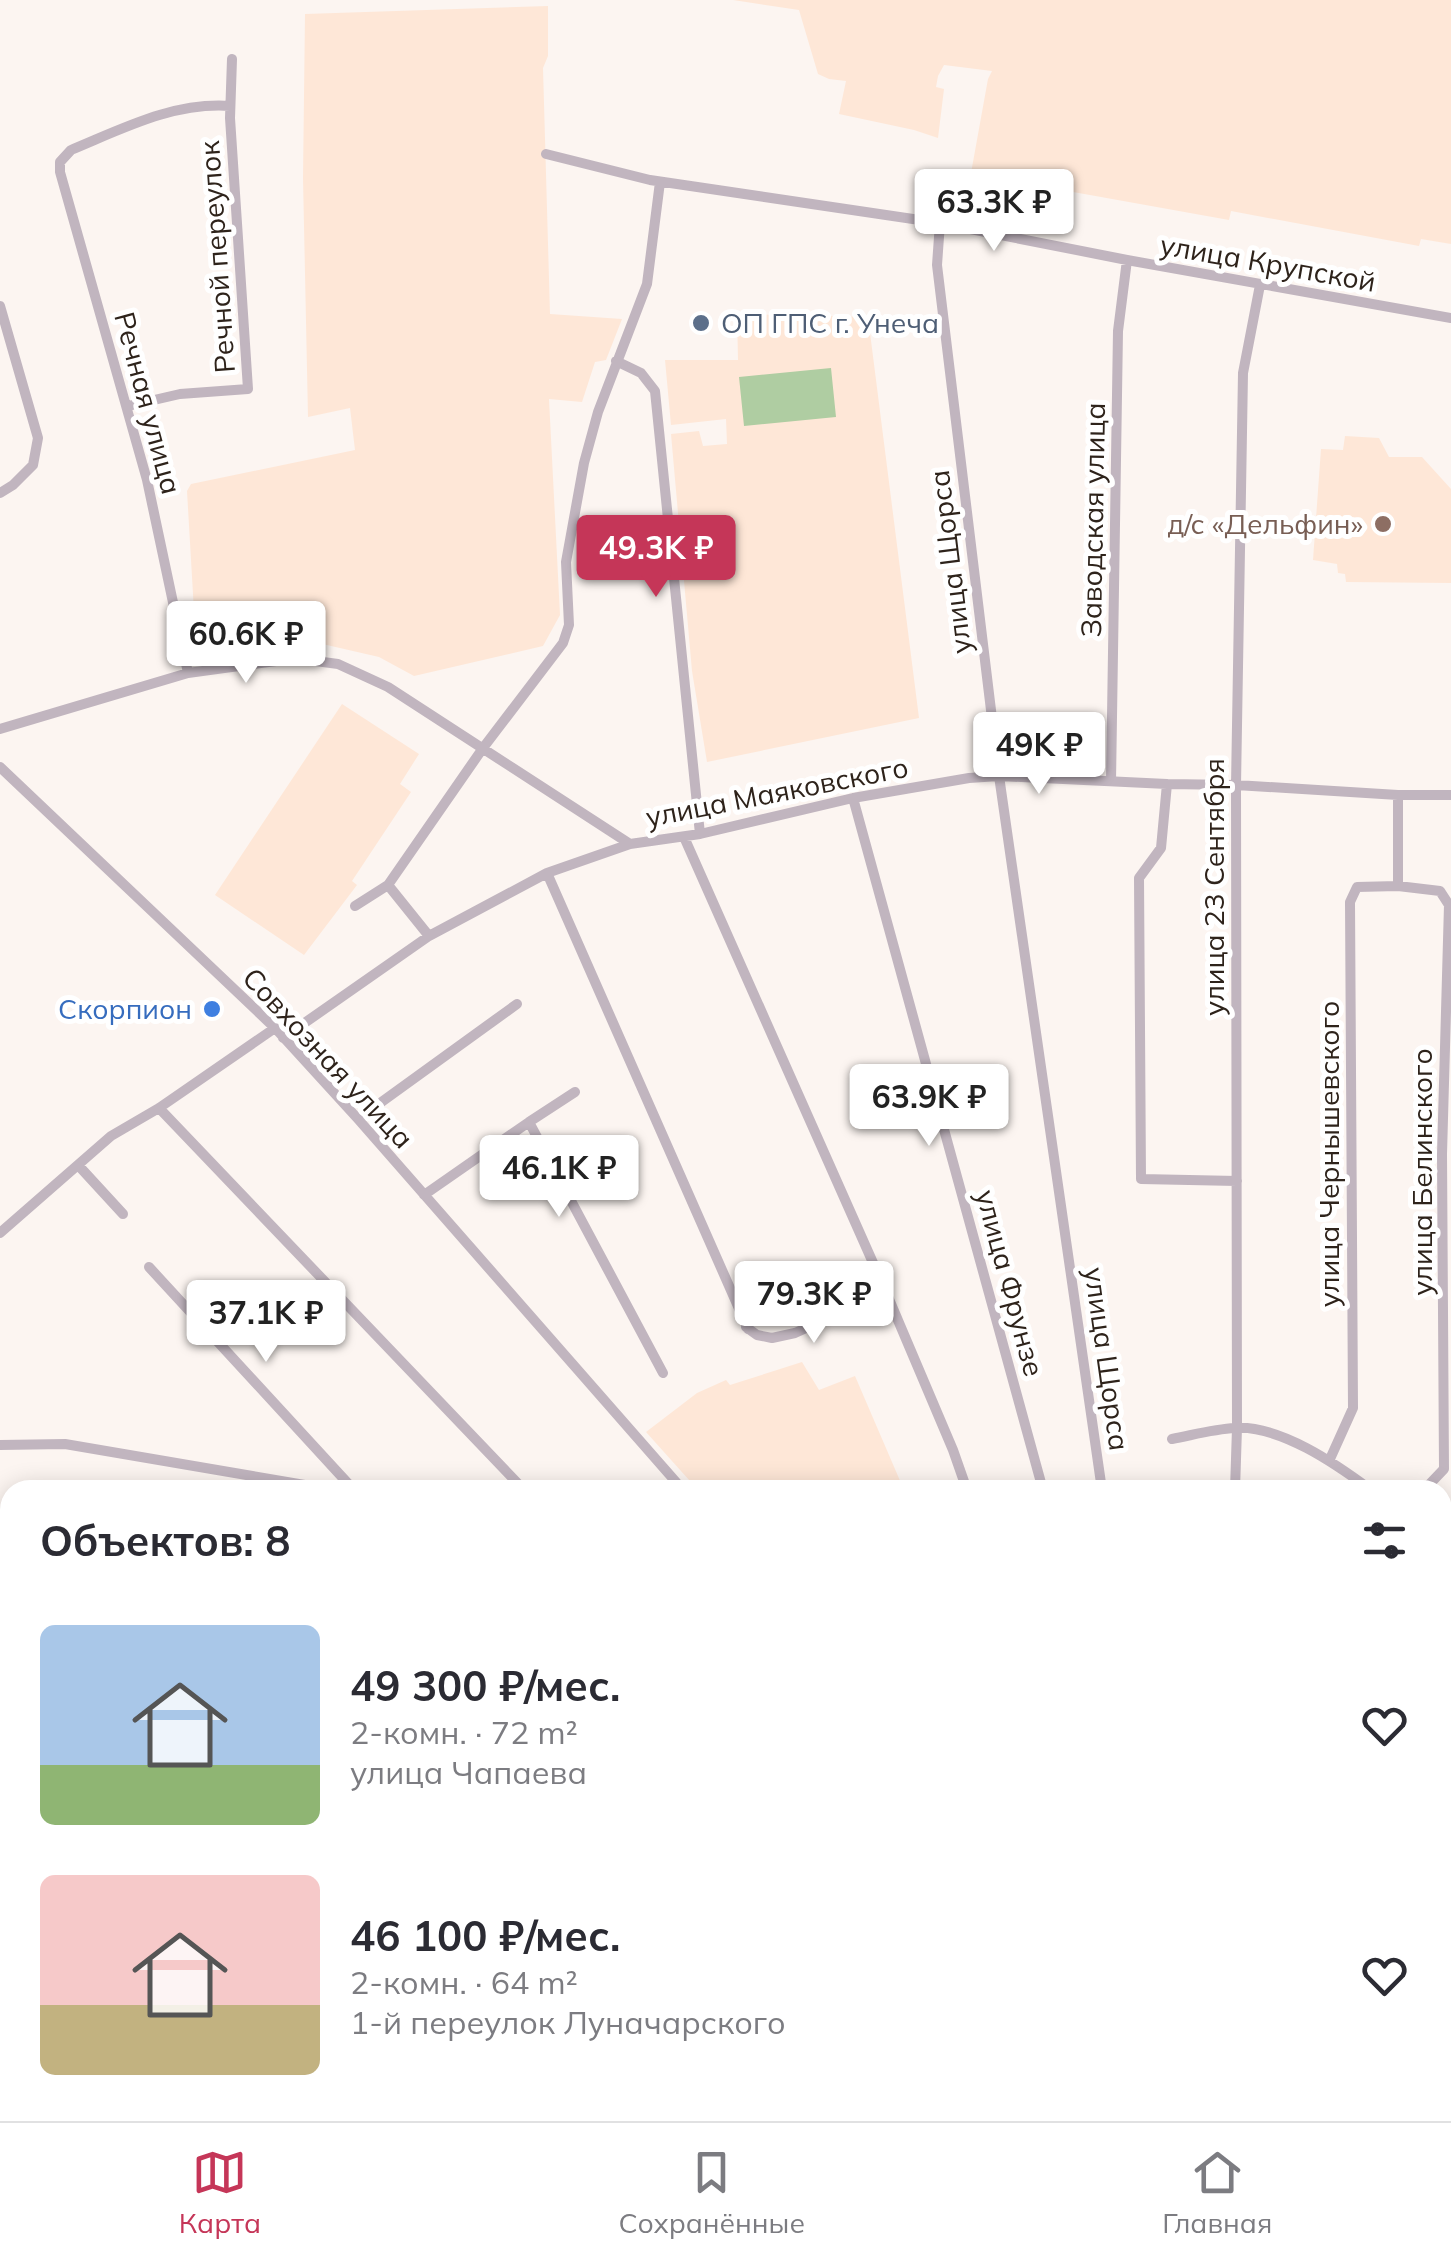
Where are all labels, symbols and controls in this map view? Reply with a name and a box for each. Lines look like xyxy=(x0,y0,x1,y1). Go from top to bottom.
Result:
street label: Речной переулок xyxy=(191,139,242,374)
pin: 63.3K ₽ xyxy=(902,169,1086,254)
text: 63.3K ₽ xyxy=(937,181,1051,221)
street label: улица Крупской xyxy=(1158,226,1379,299)
place label: ОП ГПС г. Унеча xyxy=(721,305,939,340)
street label: Речная улица xyxy=(107,308,190,498)
marker: ОП ГПС г. Унеча xyxy=(690,312,712,334)
street label: Заводская улица xyxy=(1073,402,1112,638)
street label: улица Щорса xyxy=(921,468,978,656)
place label: д/с «Дельфин» xyxy=(1167,506,1363,541)
marker: д/с «Дельфин» xyxy=(1372,513,1394,535)
pin: 49.3K ₽ xyxy=(564,515,748,600)
text: 49.3K ₽ xyxy=(599,527,713,567)
pin: 60.6K ₽ xyxy=(154,601,338,686)
text: 60.6K ₽ xyxy=(189,613,303,653)
pin: 49K ₽ xyxy=(969,712,1109,797)
text: 49K ₽ xyxy=(995,724,1083,764)
street label: улица Маяковского xyxy=(643,749,911,834)
street label: улица 23 Сентября xyxy=(1196,758,1231,1016)
street label: Совхозная улица xyxy=(236,960,421,1155)
place label: Скорпион xyxy=(58,991,192,1026)
marker: Скорпион xyxy=(201,998,223,1020)
street label: улица Чернышевского xyxy=(1311,1001,1346,1307)
street label: улица Белинского xyxy=(1404,1048,1439,1296)
pin: 63.9K ₽ xyxy=(837,1064,1021,1149)
text: 63.9K ₽ xyxy=(872,1076,986,1116)
pin: 46.1K ₽ xyxy=(467,1135,651,1220)
text: 46.1K ₽ xyxy=(502,1147,616,1187)
street label: улица Фрунзе xyxy=(969,1186,1052,1380)
pin: 79.3K ₽ xyxy=(722,1261,906,1346)
street label: улица Щорса xyxy=(1077,1265,1138,1453)
text: 79.3K ₽ xyxy=(757,1273,871,1313)
pin: 37.1K ₽ xyxy=(174,1280,358,1365)
text: 37.1K ₽ xyxy=(209,1292,323,1332)
icon: filters xyxy=(1357,1513,1412,1568)
text: Объектов: 8 xyxy=(40,1514,290,1567)
text: 49 300 ₽/мес. xyxy=(350,1659,620,1712)
icon: home xyxy=(120,1665,240,1785)
icon: heart xyxy=(1357,1698,1412,1753)
text: 2-комн. · 72 m² xyxy=(350,1712,578,1752)
text: улица Чапаева xyxy=(350,1752,587,1792)
text: 46 100 ₽/мес. xyxy=(350,1909,620,1962)
icon: home xyxy=(120,1915,240,2035)
icon: heart xyxy=(1357,1948,1412,2003)
text: 2-комн. · 64 m² xyxy=(350,1962,578,2002)
text: 1-й переулок Луначарского xyxy=(350,2002,786,2042)
tab: Карта xyxy=(179,2145,261,2240)
tab: Сохранённые xyxy=(619,2145,805,2240)
tab: Главная xyxy=(1162,2145,1272,2240)

